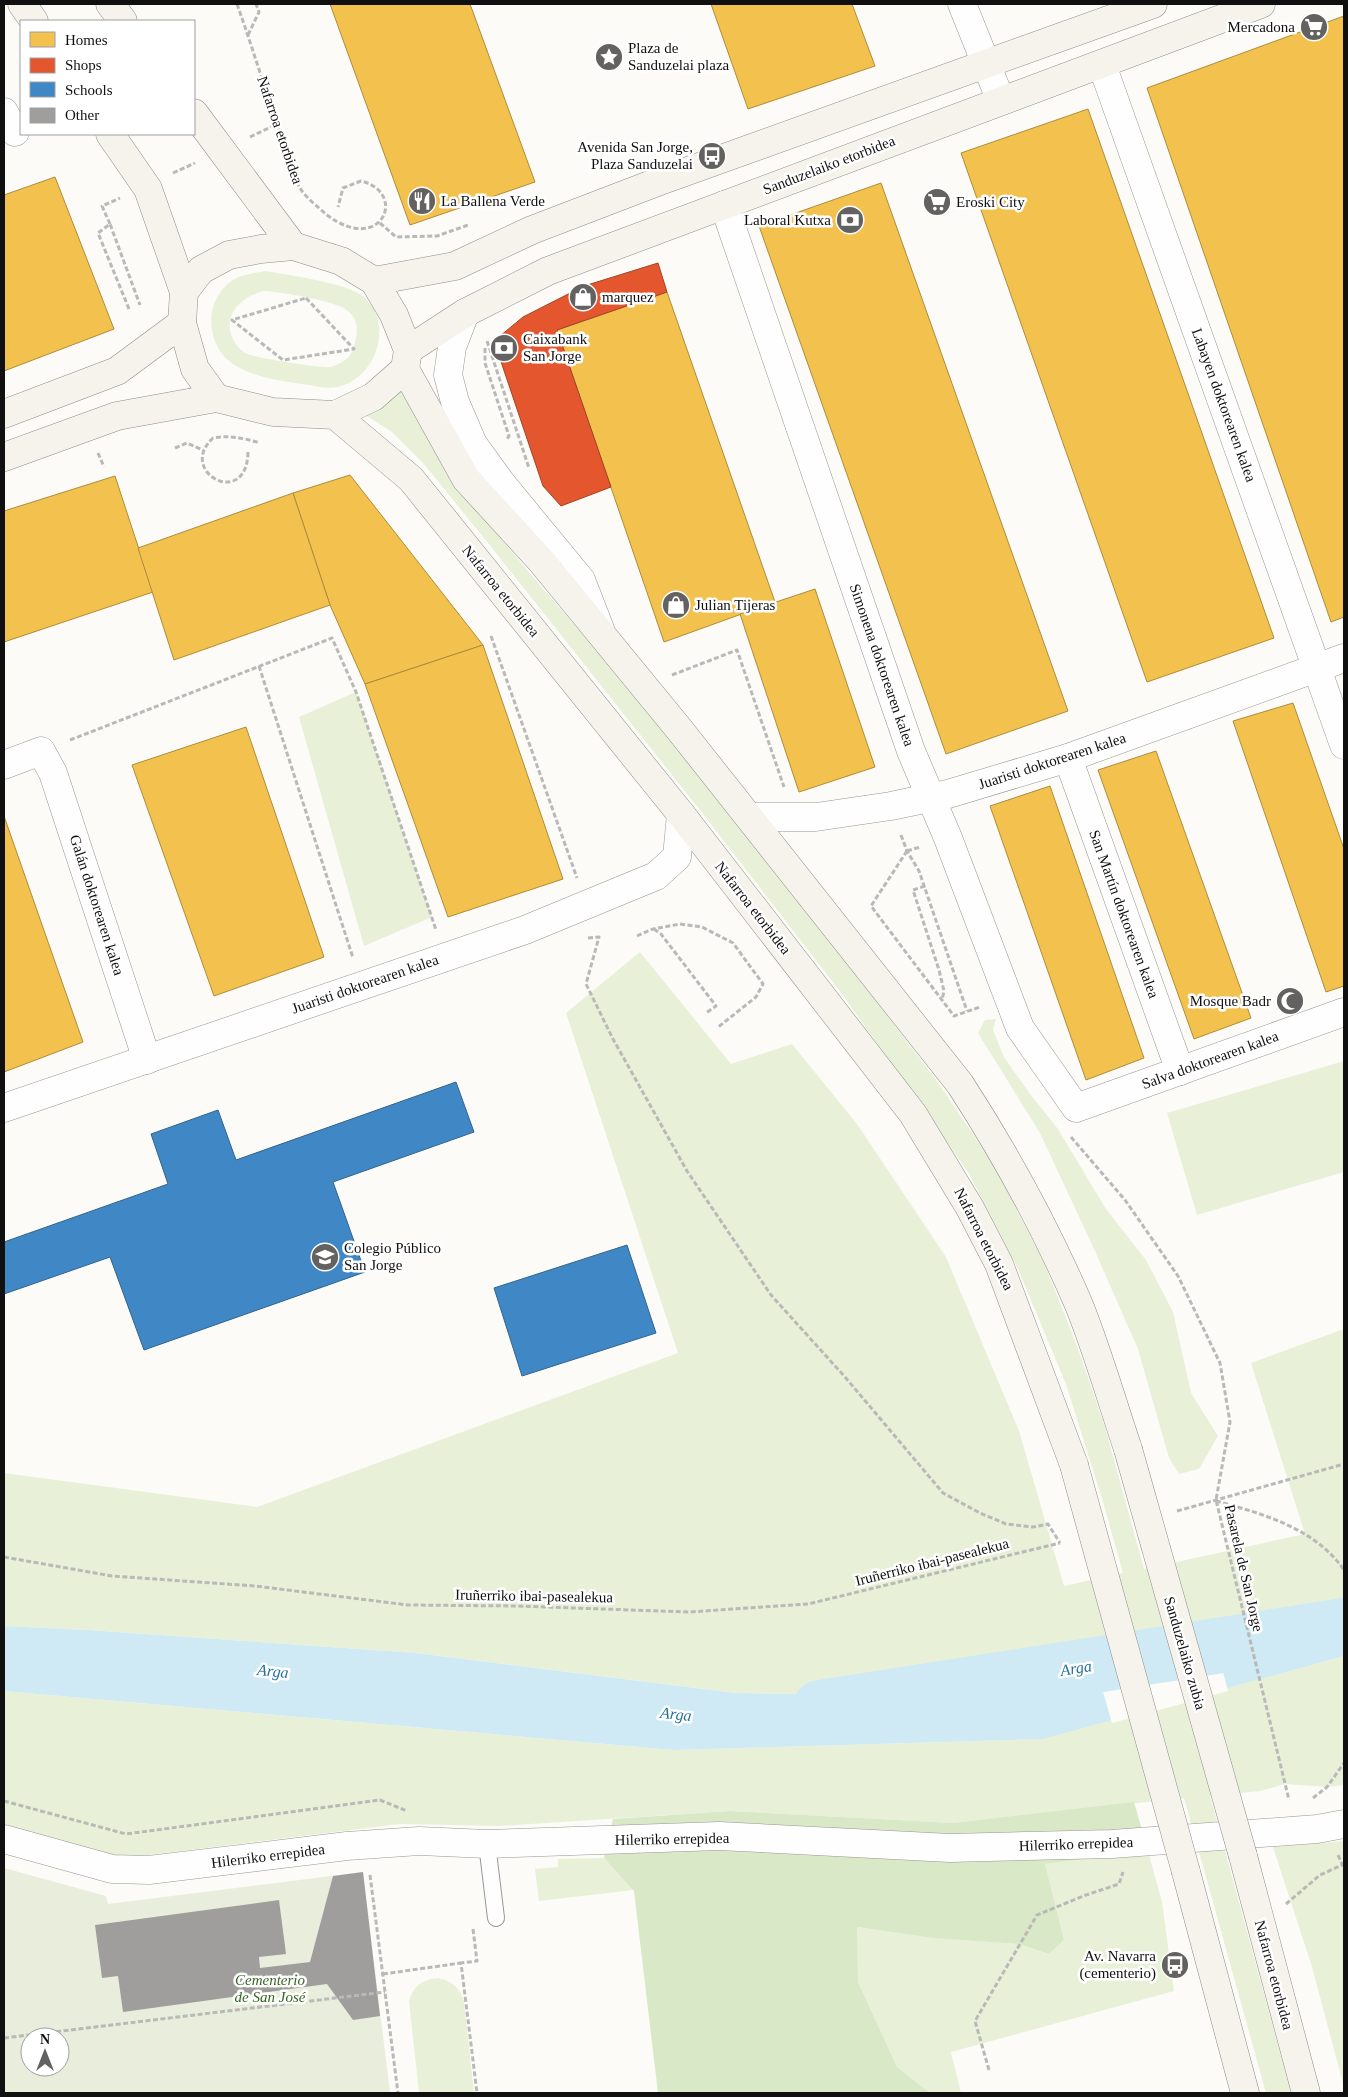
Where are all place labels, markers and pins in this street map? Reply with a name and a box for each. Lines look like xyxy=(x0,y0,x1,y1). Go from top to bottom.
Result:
supermarket icon: Mercadona xyxy=(1299,12,1329,42)
place label: Mercadona xyxy=(1228,19,1295,35)
place label: Plaza de Sanduzelai plaza xyxy=(628,40,730,73)
place icon: Plaza de Sanduzelai plaza xyxy=(594,42,624,72)
place label: Avenida San Jorge, Plaza Sanduzelai xyxy=(577,139,693,172)
bus stop icon: Avenida San Jorge, Plaza Sanduzelai xyxy=(697,141,727,171)
restaurant icon: La Ballena Verde xyxy=(407,186,437,216)
supermarket icon: Eroski City xyxy=(922,187,952,217)
place label: La Ballena Verde xyxy=(441,193,545,209)
place label: Eroski City xyxy=(956,194,1025,210)
bank icon: Laboral Kutxa xyxy=(835,205,865,235)
place label: Laboral Kutxa xyxy=(744,212,831,228)
shop icon: marquez xyxy=(568,282,598,312)
place label: marquez xyxy=(602,289,654,305)
place label: Caixabank San Jorge xyxy=(523,331,588,364)
bank icon: Caixabank San Jorge xyxy=(489,333,519,363)
shop icon: Julian Tijeras xyxy=(661,590,691,620)
place label: Julian Tijeras xyxy=(695,597,776,613)
mosque icon: Mosque Badr xyxy=(1275,986,1305,1016)
place label: Mosque Badr xyxy=(1190,993,1271,1009)
place label: Colegio Público San Jorge xyxy=(344,1240,441,1273)
school or university icon: Colegio Público San Jorge xyxy=(310,1242,340,1272)
place label: Av. Navarra (cementerio) xyxy=(1079,1948,1156,1982)
bus stop icon: Av. Navarra (cementerio) xyxy=(1160,1950,1190,1980)

